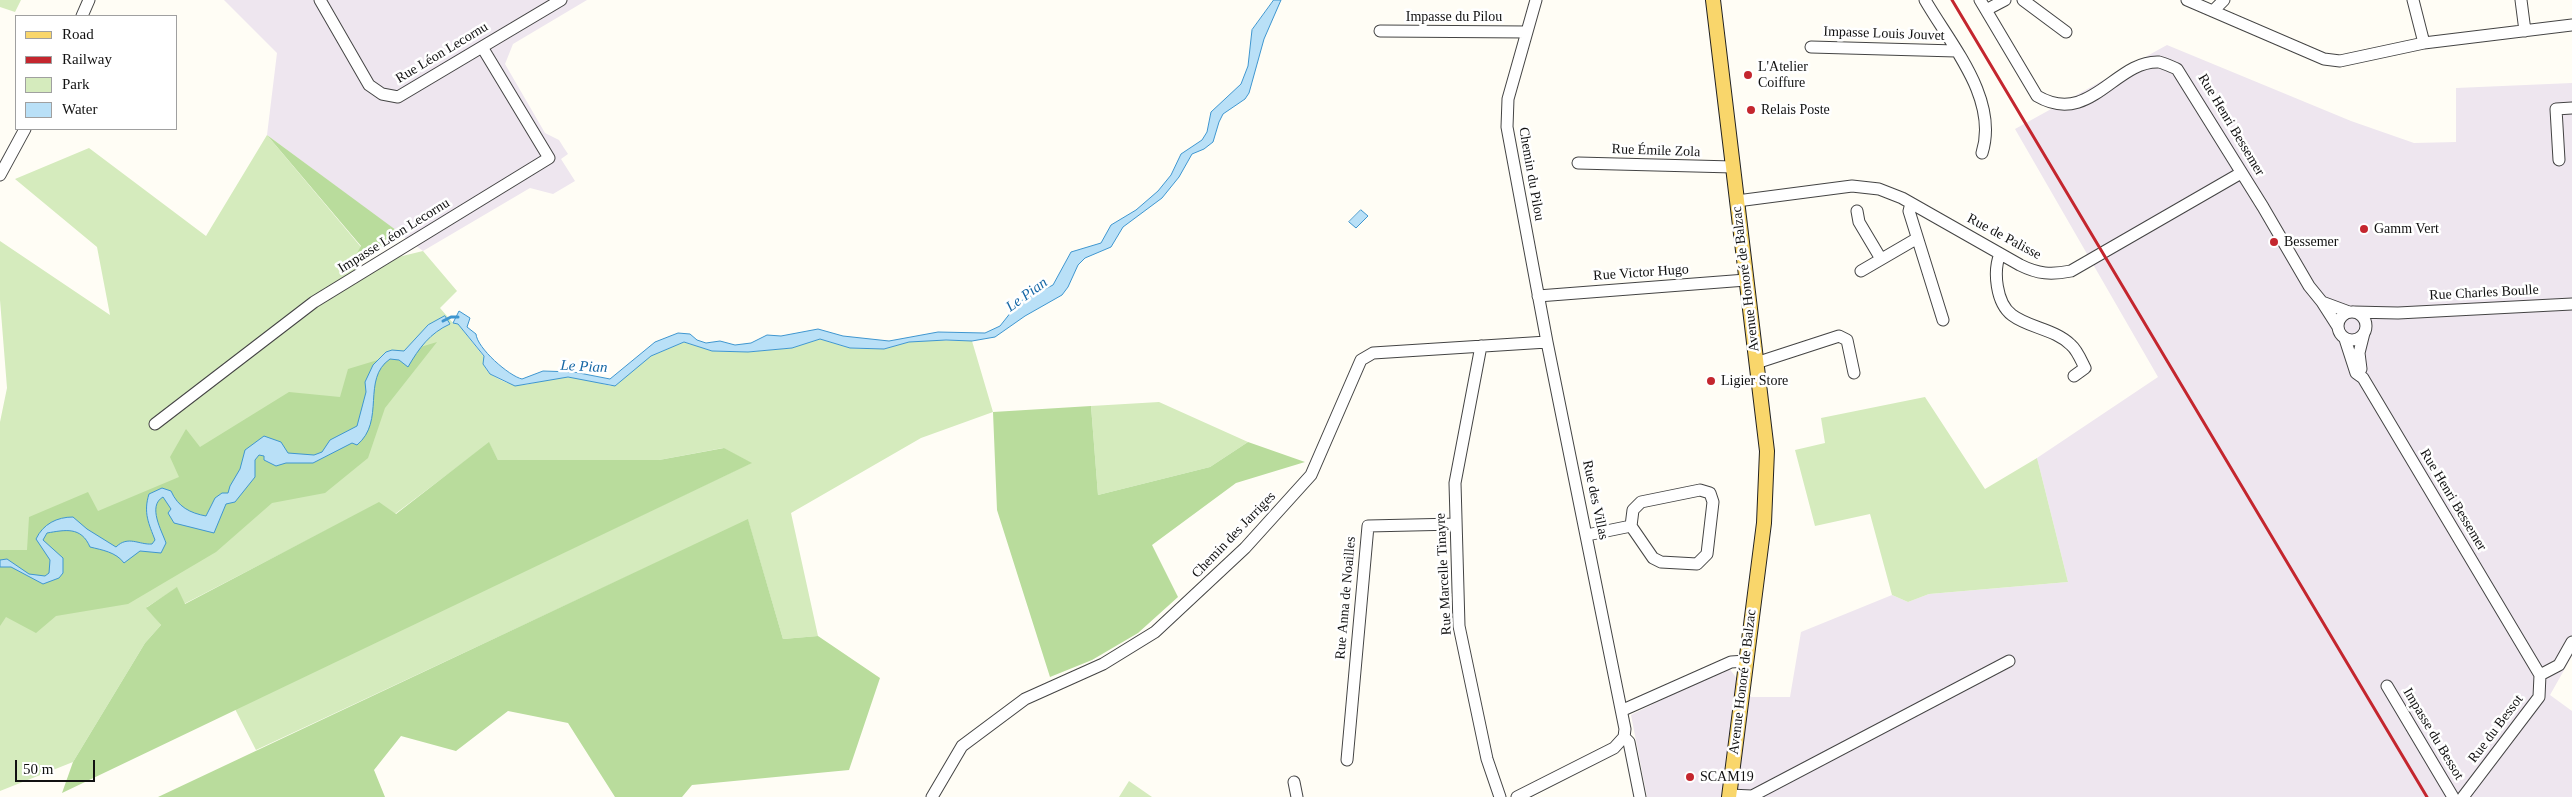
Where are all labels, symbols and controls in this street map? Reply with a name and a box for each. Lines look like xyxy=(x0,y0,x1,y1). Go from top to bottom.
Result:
street label: Impasse du Pilou xyxy=(1406,9,1502,25)
legend xyxy=(15,15,178,130)
street label: Rue Léon Lecornu xyxy=(393,19,491,87)
street label: Impasse Louis Jouvet xyxy=(1823,23,1945,45)
text: Road xyxy=(62,26,94,42)
text: Railway xyxy=(62,51,112,67)
place label: L'Atelier Coiffure xyxy=(1758,59,1808,92)
marker: L'Atelier Coiffure xyxy=(1742,69,1754,81)
street label: Rue Henri Bessemer xyxy=(2194,71,2268,179)
text: Park xyxy=(62,76,90,92)
text: Water xyxy=(62,101,97,117)
place label: Relais Poste xyxy=(1761,102,1830,118)
marker: Relais Poste xyxy=(1745,104,1757,116)
street label: Chemin du Pilou xyxy=(1514,126,1548,222)
street label: Rue Émile Zola xyxy=(1611,141,1701,161)
street label: Impasse Léon Lecornu xyxy=(335,195,453,277)
street label: Avenue Honoré de Balzac xyxy=(1729,205,1763,353)
street label: Rue de Palisse xyxy=(1964,210,2044,264)
place label: Gamm Vert xyxy=(2374,221,2439,237)
marker: Gamm Vert xyxy=(2358,223,2370,235)
place label: Bessemer xyxy=(2284,234,2338,250)
marker: Bessemer xyxy=(2268,236,2280,248)
street label: Rue Victor Hugo xyxy=(1593,261,1689,285)
water label: Le Pian xyxy=(1003,274,1051,316)
street label: Rue Charles Boulle xyxy=(2429,282,2539,304)
water label: Le Pian xyxy=(560,357,608,377)
place label: Ligier Store xyxy=(1721,373,1788,389)
marker: Ligier Store xyxy=(1705,375,1717,387)
street label: Rue Henri Bessemer xyxy=(2416,446,2490,554)
street label: Rue des Villas xyxy=(1578,459,1612,541)
street label: Chemin des Jarriges xyxy=(1189,488,1279,582)
street label: Rue Marcelle Tinayre xyxy=(1432,512,1456,636)
street label: Rue Anna de Noailles xyxy=(1332,536,1360,660)
street label: Avenue Honoré de Balzac xyxy=(1726,608,1760,756)
street label: Impasse du Bessot xyxy=(2399,685,2467,783)
street label: Rue du Bessot xyxy=(2465,692,2527,766)
scale bar xyxy=(18,750,98,782)
text: 50 m xyxy=(23,761,53,777)
place label: SCAM19 xyxy=(1700,769,1754,785)
marker: SCAM19 xyxy=(1684,771,1696,783)

